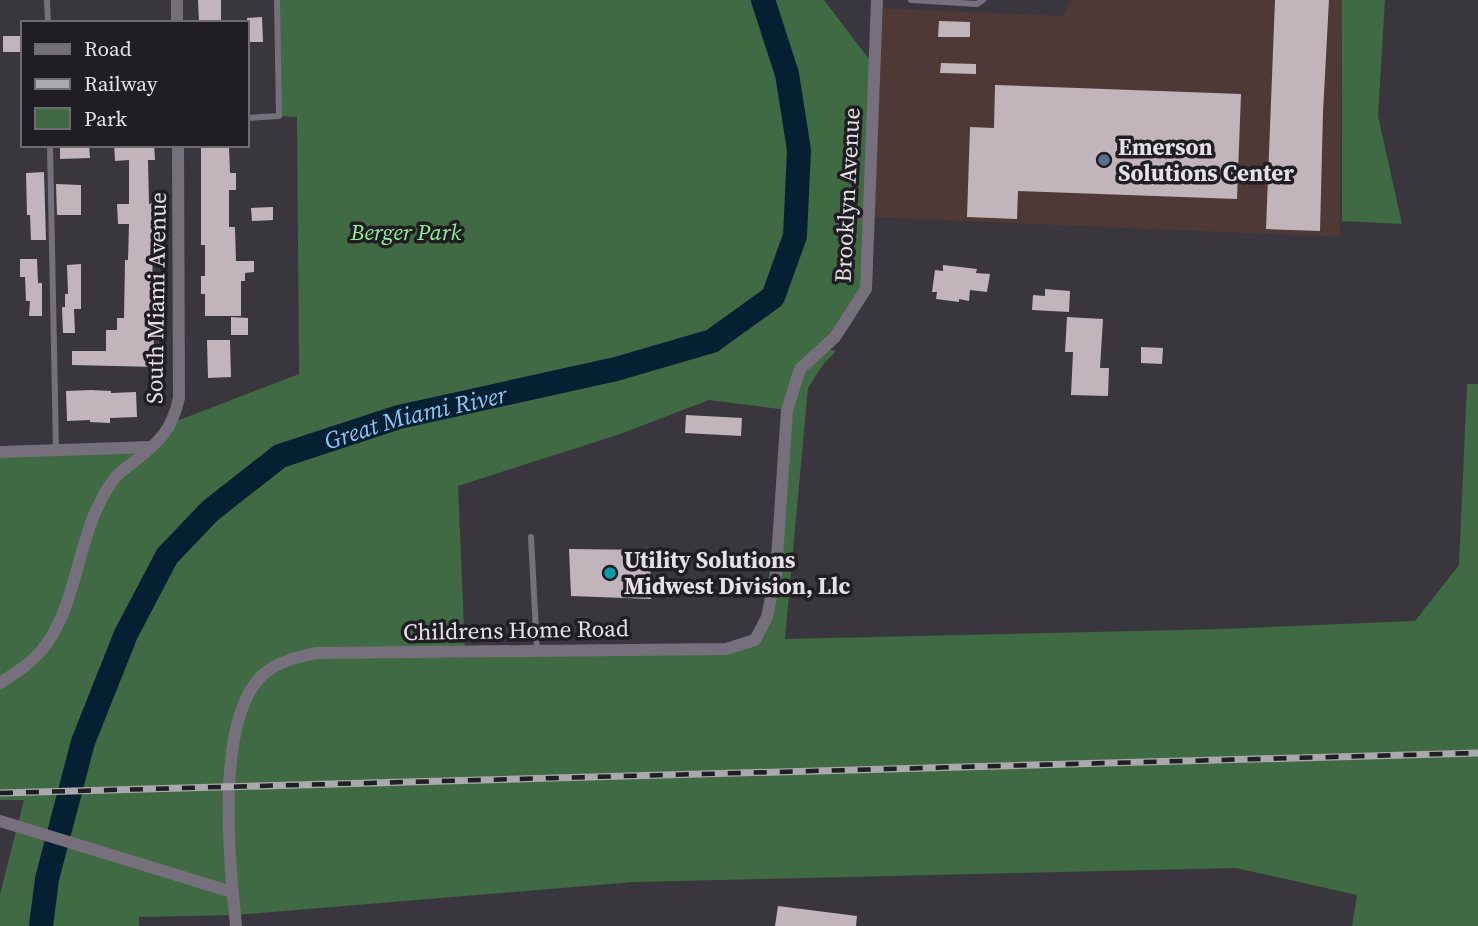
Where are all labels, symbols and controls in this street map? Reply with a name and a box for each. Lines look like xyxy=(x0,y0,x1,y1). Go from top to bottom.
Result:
legend xyxy=(21,21,248,147)
text: Road xyxy=(84,34,132,63)
text: Railway xyxy=(84,69,158,98)
text: Park xyxy=(84,104,128,133)
street label: Brooklyn Avenue xyxy=(826,107,868,283)
place label: Emerson Solutions Center xyxy=(1118,131,1294,189)
marker: Emerson Solutions Center xyxy=(1096,152,1112,168)
street label: South Miami Avenue xyxy=(138,192,174,404)
park label: Berger Park xyxy=(350,216,462,248)
water label: Great Miami River xyxy=(320,377,511,457)
place label: Utility Solutions Midwest Division, Llc xyxy=(624,544,851,602)
marker: Utility Solutions Midwest Division, Llc xyxy=(602,565,618,581)
street label: Childrens Home Road xyxy=(403,612,629,648)

